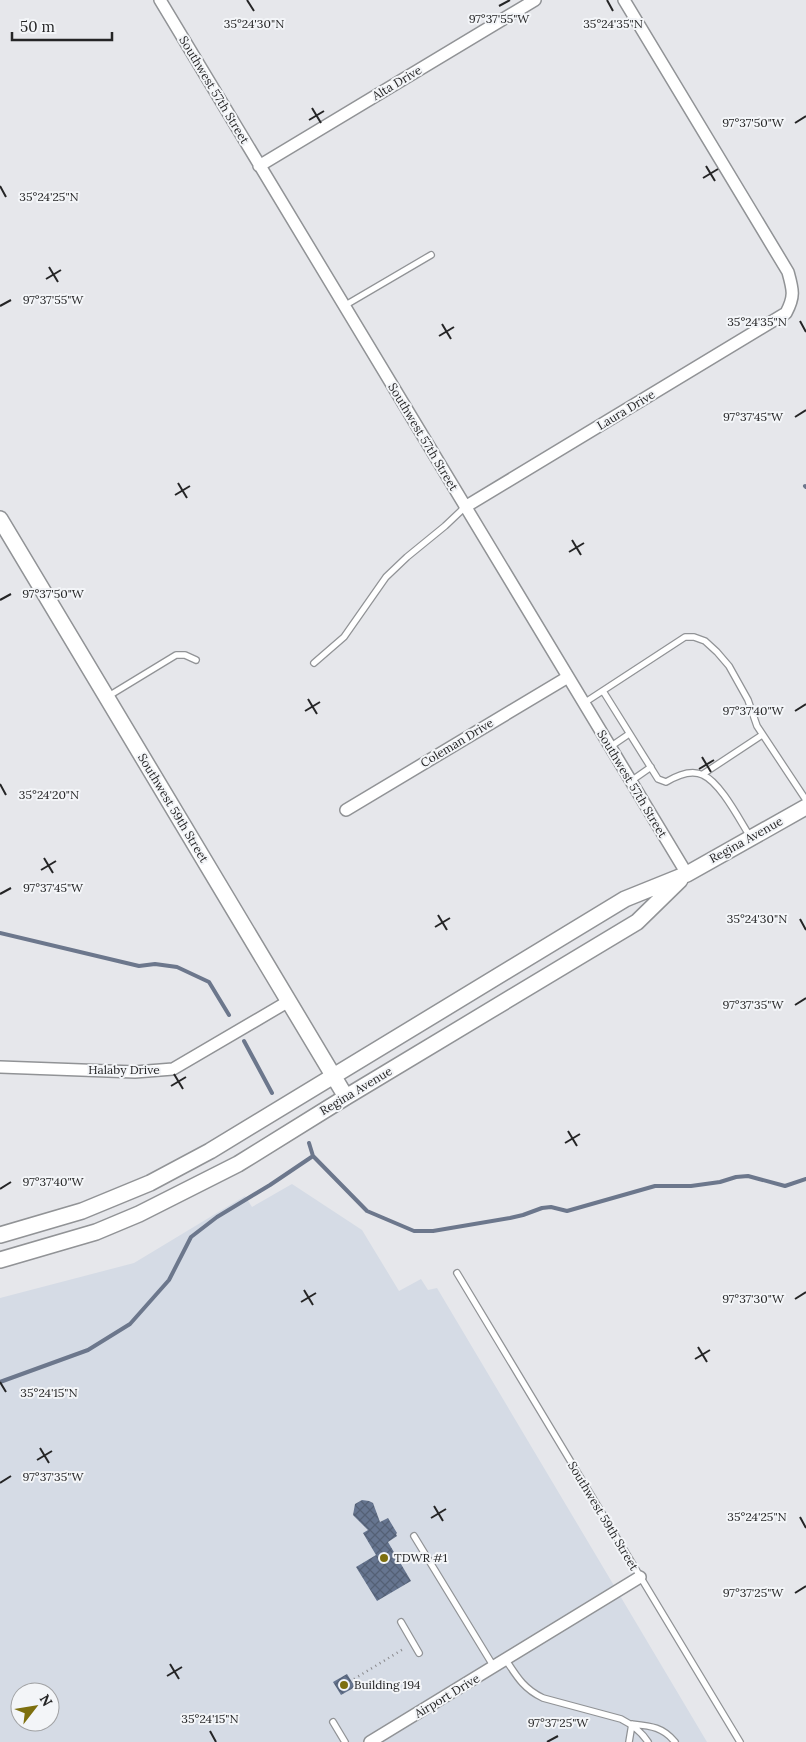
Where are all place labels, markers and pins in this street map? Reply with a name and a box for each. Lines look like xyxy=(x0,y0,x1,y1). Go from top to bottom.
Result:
place label: TDWR #1 xyxy=(394,1550,447,1565)
marker: TDWR #1 xyxy=(378,1552,390,1564)
place label: Building 194 xyxy=(354,1677,421,1692)
marker: Building 194 xyxy=(338,1679,350,1691)

